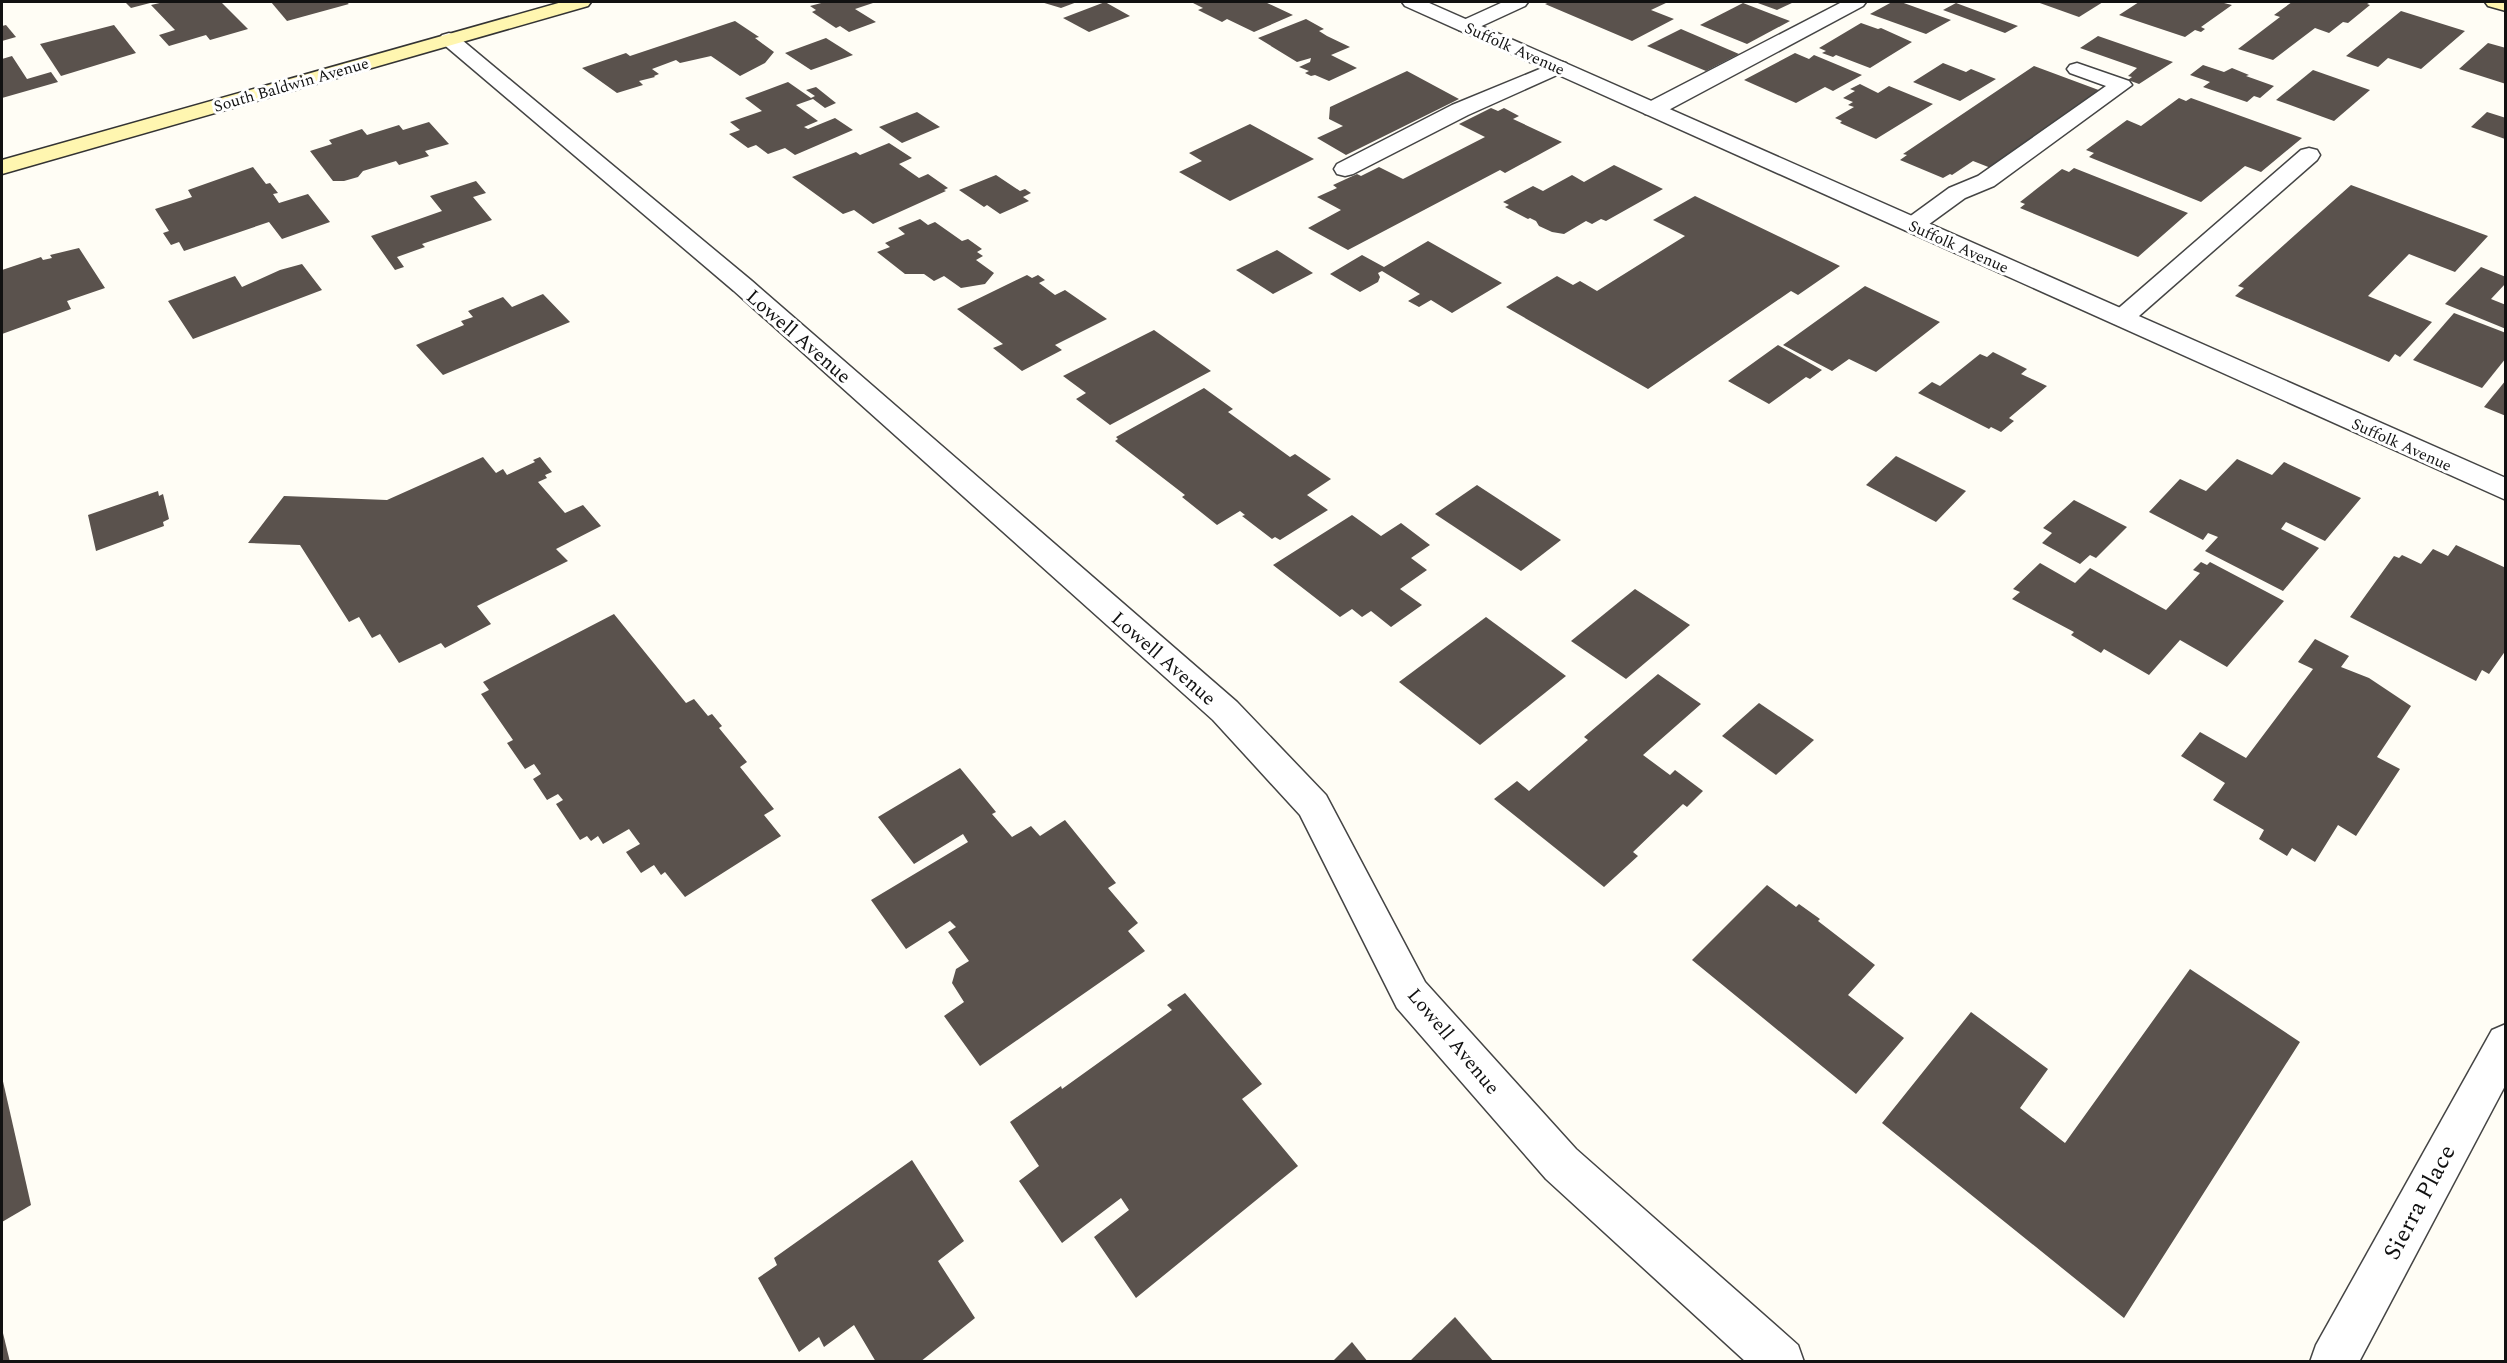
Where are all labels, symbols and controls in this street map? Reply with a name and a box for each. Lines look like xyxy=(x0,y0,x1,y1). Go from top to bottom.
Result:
street label: Suffolk Avenue xyxy=(1461,16,1569,82)
street label: South Baldwin Avenue xyxy=(211,51,372,119)
street label: Suffolk Avenue xyxy=(1905,214,2013,280)
street label: Lowell Avenue xyxy=(739,282,858,391)
street label: Suffolk Avenue xyxy=(2348,412,2456,478)
street label: Lowell Avenue xyxy=(1104,604,1223,713)
street label: Lowell Avenue xyxy=(1400,982,1507,1101)
street label: Sierra Place xyxy=(2374,1138,2465,1267)

